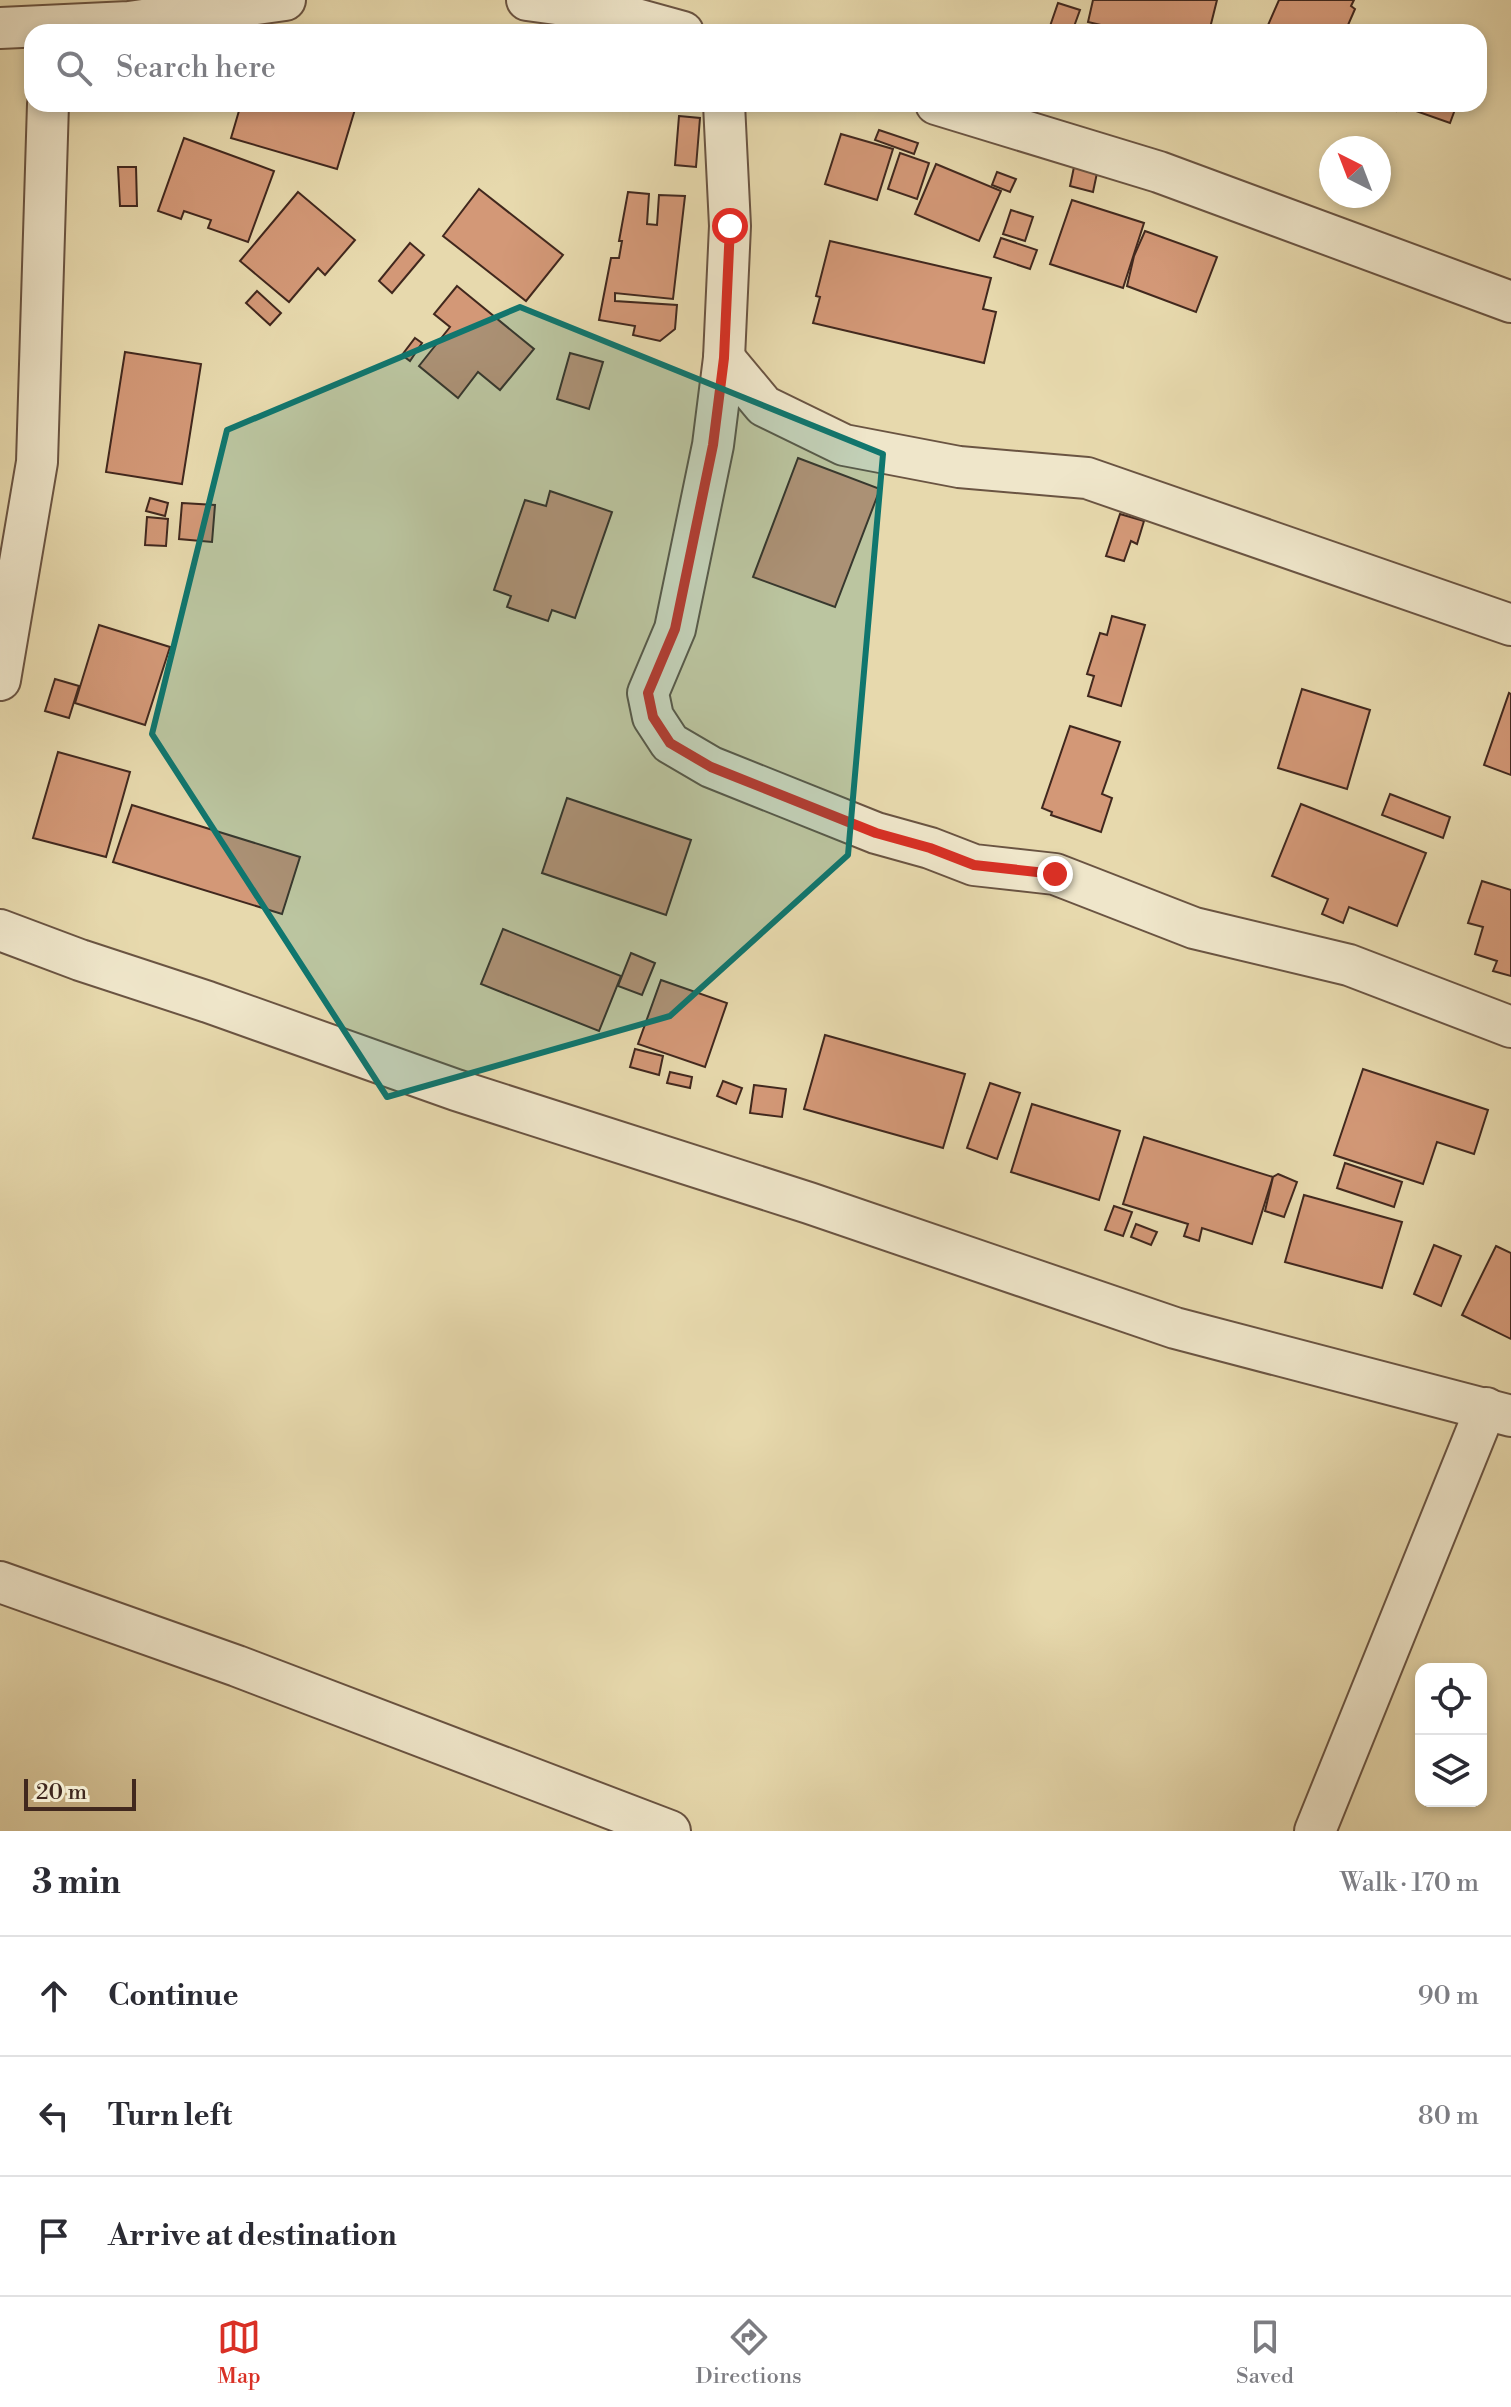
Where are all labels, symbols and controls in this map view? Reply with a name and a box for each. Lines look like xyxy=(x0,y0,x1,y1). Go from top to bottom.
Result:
search box xyxy=(24,24,1487,112)
icon: search xyxy=(52,46,96,90)
text: Search here xyxy=(116,49,276,87)
north arrow xyxy=(1319,136,1391,208)
route start xyxy=(712,208,748,244)
route end xyxy=(1037,856,1073,892)
map controls xyxy=(1415,1663,1487,1807)
button: locate xyxy=(1415,1663,1487,1735)
button: layers xyxy=(1415,1735,1487,1807)
scale bar xyxy=(24,1775,136,1811)
text: 20 m xyxy=(36,1779,87,1806)
text: 3 min xyxy=(32,1862,121,1904)
text: Walk · 170 m xyxy=(1340,1867,1479,1899)
icon: ahead xyxy=(32,1974,76,2018)
text: Continue xyxy=(108,1977,239,2015)
text: 90 m xyxy=(1418,1980,1479,2012)
icon: left xyxy=(32,2094,76,2138)
text: Turn left xyxy=(108,2097,232,2135)
text: 80 m xyxy=(1418,2100,1479,2132)
icon: arrive xyxy=(32,2214,76,2258)
text: Arrive at destination xyxy=(108,2217,397,2255)
tab: Map xyxy=(217,2315,261,2390)
tab: Directions xyxy=(696,2315,802,2390)
tab: Saved xyxy=(1236,2315,1294,2390)

